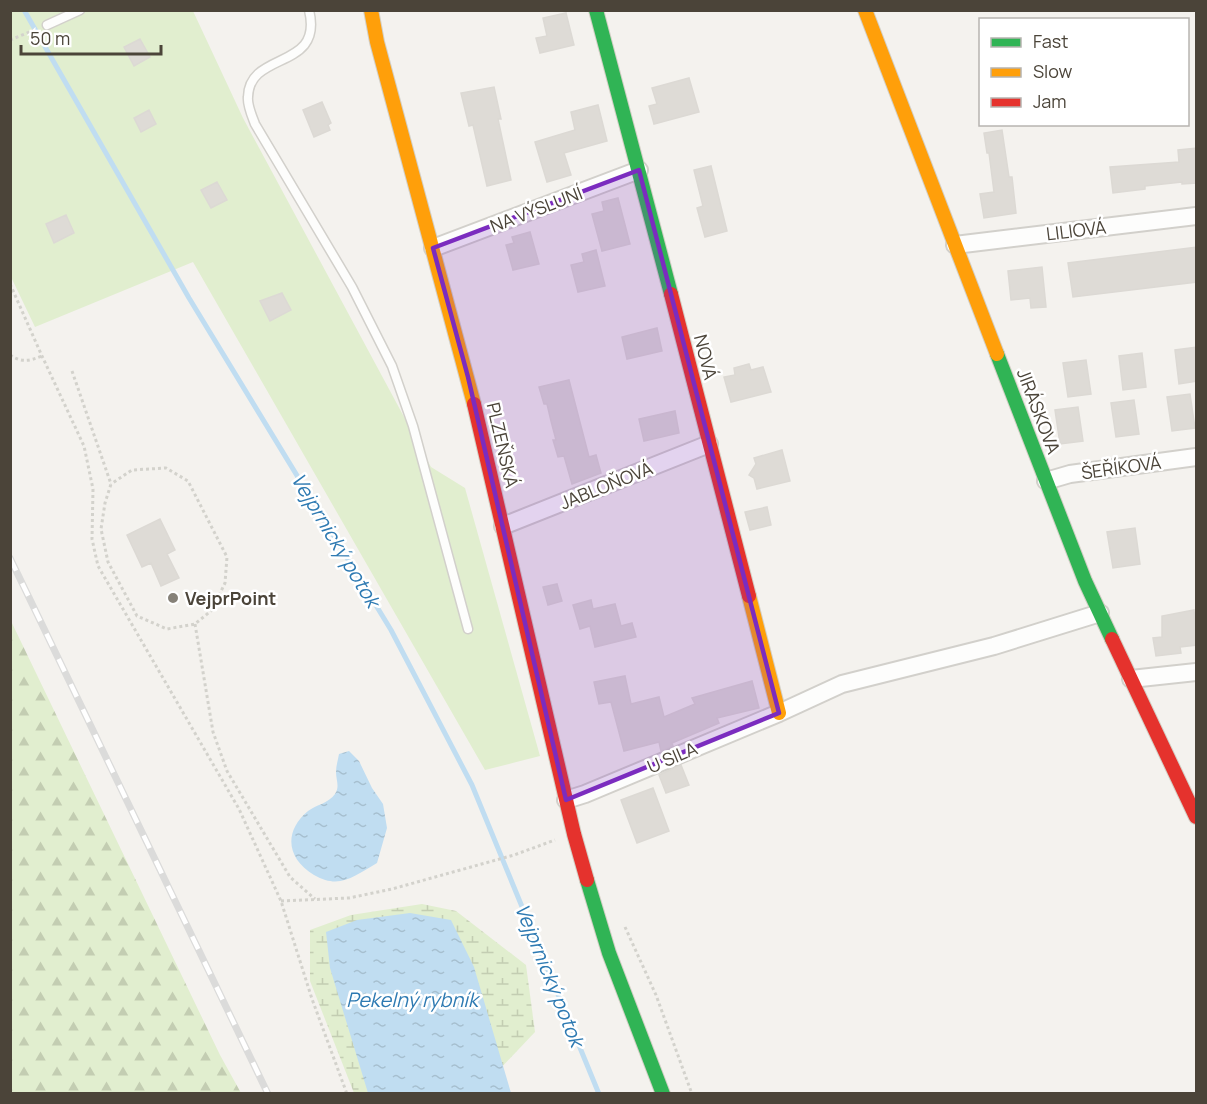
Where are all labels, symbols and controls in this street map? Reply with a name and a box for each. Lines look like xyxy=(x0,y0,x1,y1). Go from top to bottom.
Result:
scale bar xyxy=(21,18,160,56)
legend xyxy=(979,18,1189,126)
text: 50 m xyxy=(30,26,70,50)
text: Fast xyxy=(1033,29,1068,53)
text: Slow xyxy=(1033,59,1073,83)
text: Jam xyxy=(1033,89,1067,113)
street label: NA VÝSLUNÍ xyxy=(486,180,586,238)
street label: LILIOVÁ xyxy=(1045,214,1108,246)
street label: NOVÁ xyxy=(689,332,723,383)
street label: JIRÁSKOVA xyxy=(1012,365,1066,458)
street label: PLZEŇSKÁ xyxy=(482,400,525,491)
street label: ŠEŘÍKOVÁ xyxy=(1079,449,1163,484)
street label: JABLOŇOVÁ xyxy=(556,455,657,514)
water label: Vejprnický potok xyxy=(285,468,388,615)
place label: VejprPoint xyxy=(185,586,276,610)
marker: VejprPoint xyxy=(166,591,180,605)
street label: U SILA xyxy=(643,736,701,778)
water label: Vejprnický potok xyxy=(509,900,592,1053)
water label: Pekelný rybník xyxy=(346,986,481,1013)

